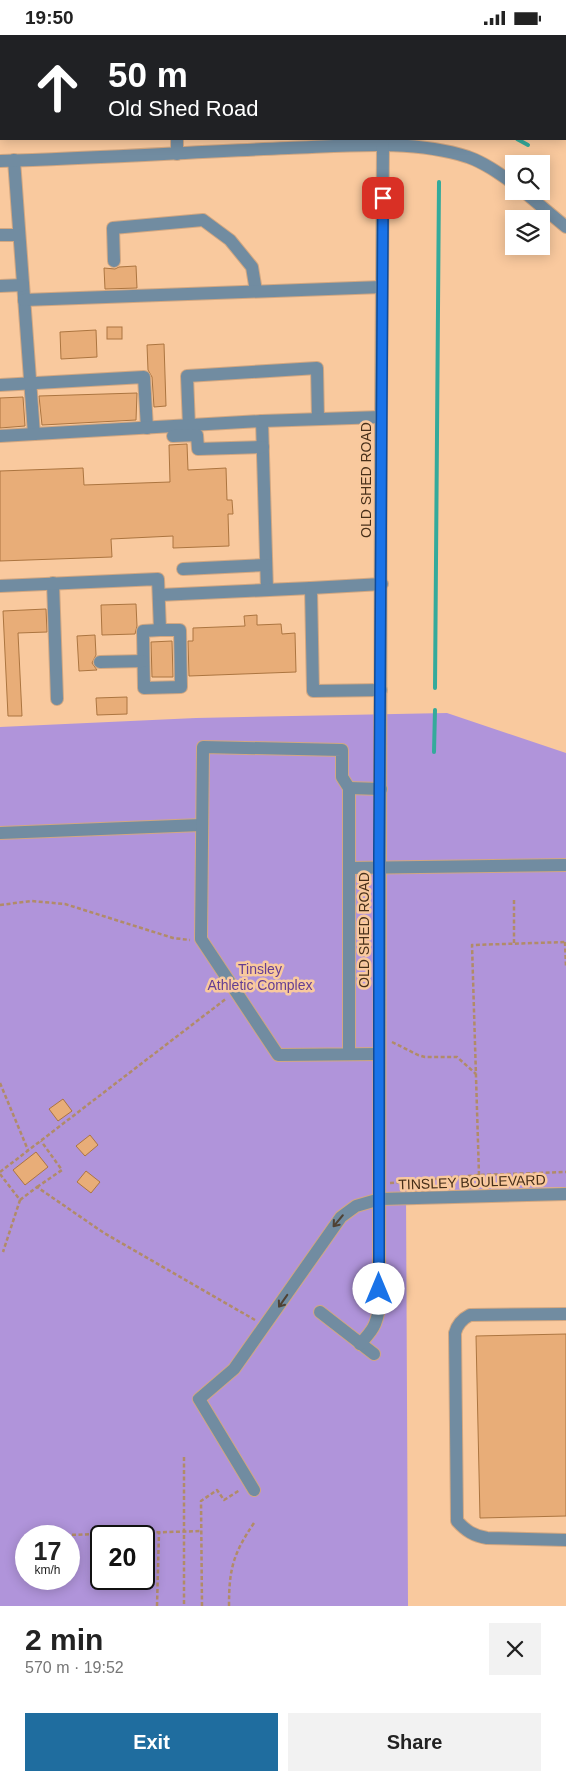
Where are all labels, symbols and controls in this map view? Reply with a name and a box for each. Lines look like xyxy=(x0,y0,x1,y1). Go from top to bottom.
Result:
text: 19:50 xyxy=(25,7,74,28)
icon: ahead xyxy=(25,55,90,120)
text: 50 m xyxy=(108,55,188,94)
text: Old Shed Road xyxy=(108,96,258,121)
map controls xyxy=(505,155,550,255)
button: search xyxy=(505,155,550,200)
pin xyxy=(362,177,404,219)
icon: arrive xyxy=(369,184,397,212)
button: layers xyxy=(505,210,550,255)
street label: OLD SHED ROAD xyxy=(358,422,374,538)
street label: OLD SHED ROAD xyxy=(356,872,372,988)
park label: Tinsley Athletic Complex xyxy=(207,961,313,993)
street label: TINSLEY BOULEVARD xyxy=(398,1171,546,1193)
one-way arrow xyxy=(333,1214,344,1227)
position arrow xyxy=(352,1262,404,1314)
one-way arrow xyxy=(278,1293,288,1307)
speed limit sign: 20 xyxy=(90,1525,155,1590)
text: 17 xyxy=(34,1537,61,1565)
text: km/h xyxy=(34,1563,61,1577)
text: 2 min xyxy=(25,1623,103,1656)
button: close xyxy=(489,1623,541,1675)
text: 570 m · 19:52 xyxy=(25,1659,124,1676)
button: Exit xyxy=(25,1713,278,1771)
button: Share xyxy=(288,1713,541,1771)

